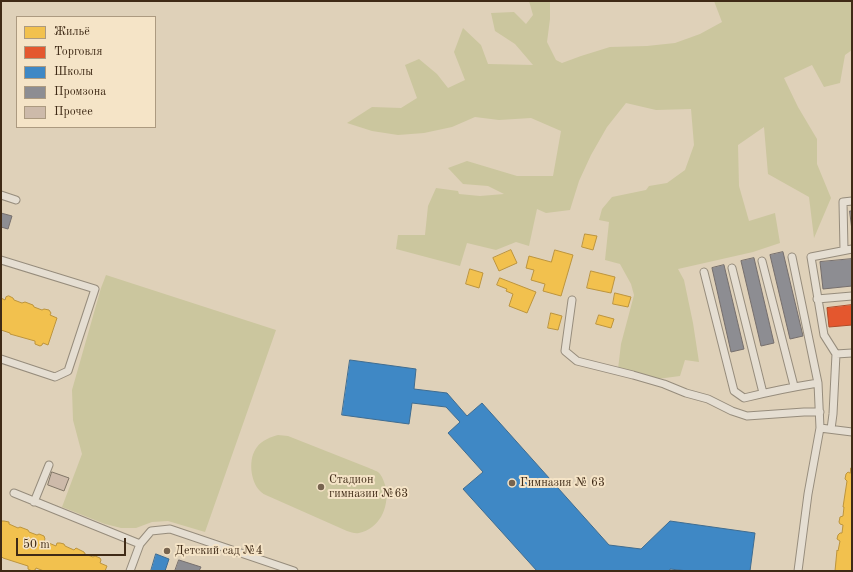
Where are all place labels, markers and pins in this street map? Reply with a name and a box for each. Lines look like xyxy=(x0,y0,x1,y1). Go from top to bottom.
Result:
place label: Стадион гимназии №63 xyxy=(329,473,408,501)
place label: Гимназия № 63 xyxy=(520,476,605,490)
marker: Гимназия № 63 xyxy=(507,478,517,488)
marker: Стадион гимназии №63 xyxy=(316,482,326,492)
place label: Детский сад №4 xyxy=(175,544,263,558)
marker: Детский сад №4 xyxy=(162,546,172,556)

